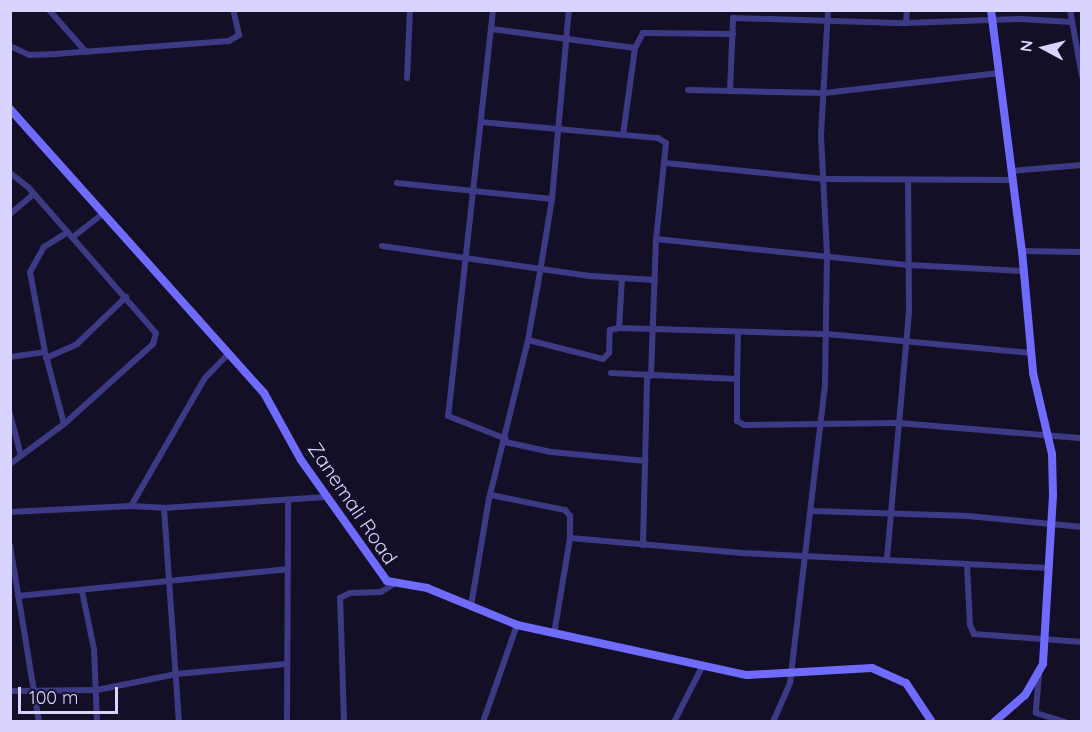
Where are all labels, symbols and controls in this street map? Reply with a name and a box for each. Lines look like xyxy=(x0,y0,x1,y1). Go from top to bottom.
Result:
north arrow xyxy=(1014,18,1074,78)
text: N xyxy=(1015,39,1037,53)
street label: Zanemali Road xyxy=(303,437,403,569)
scale bar xyxy=(21,675,122,713)
text: 100 m xyxy=(29,686,78,709)

